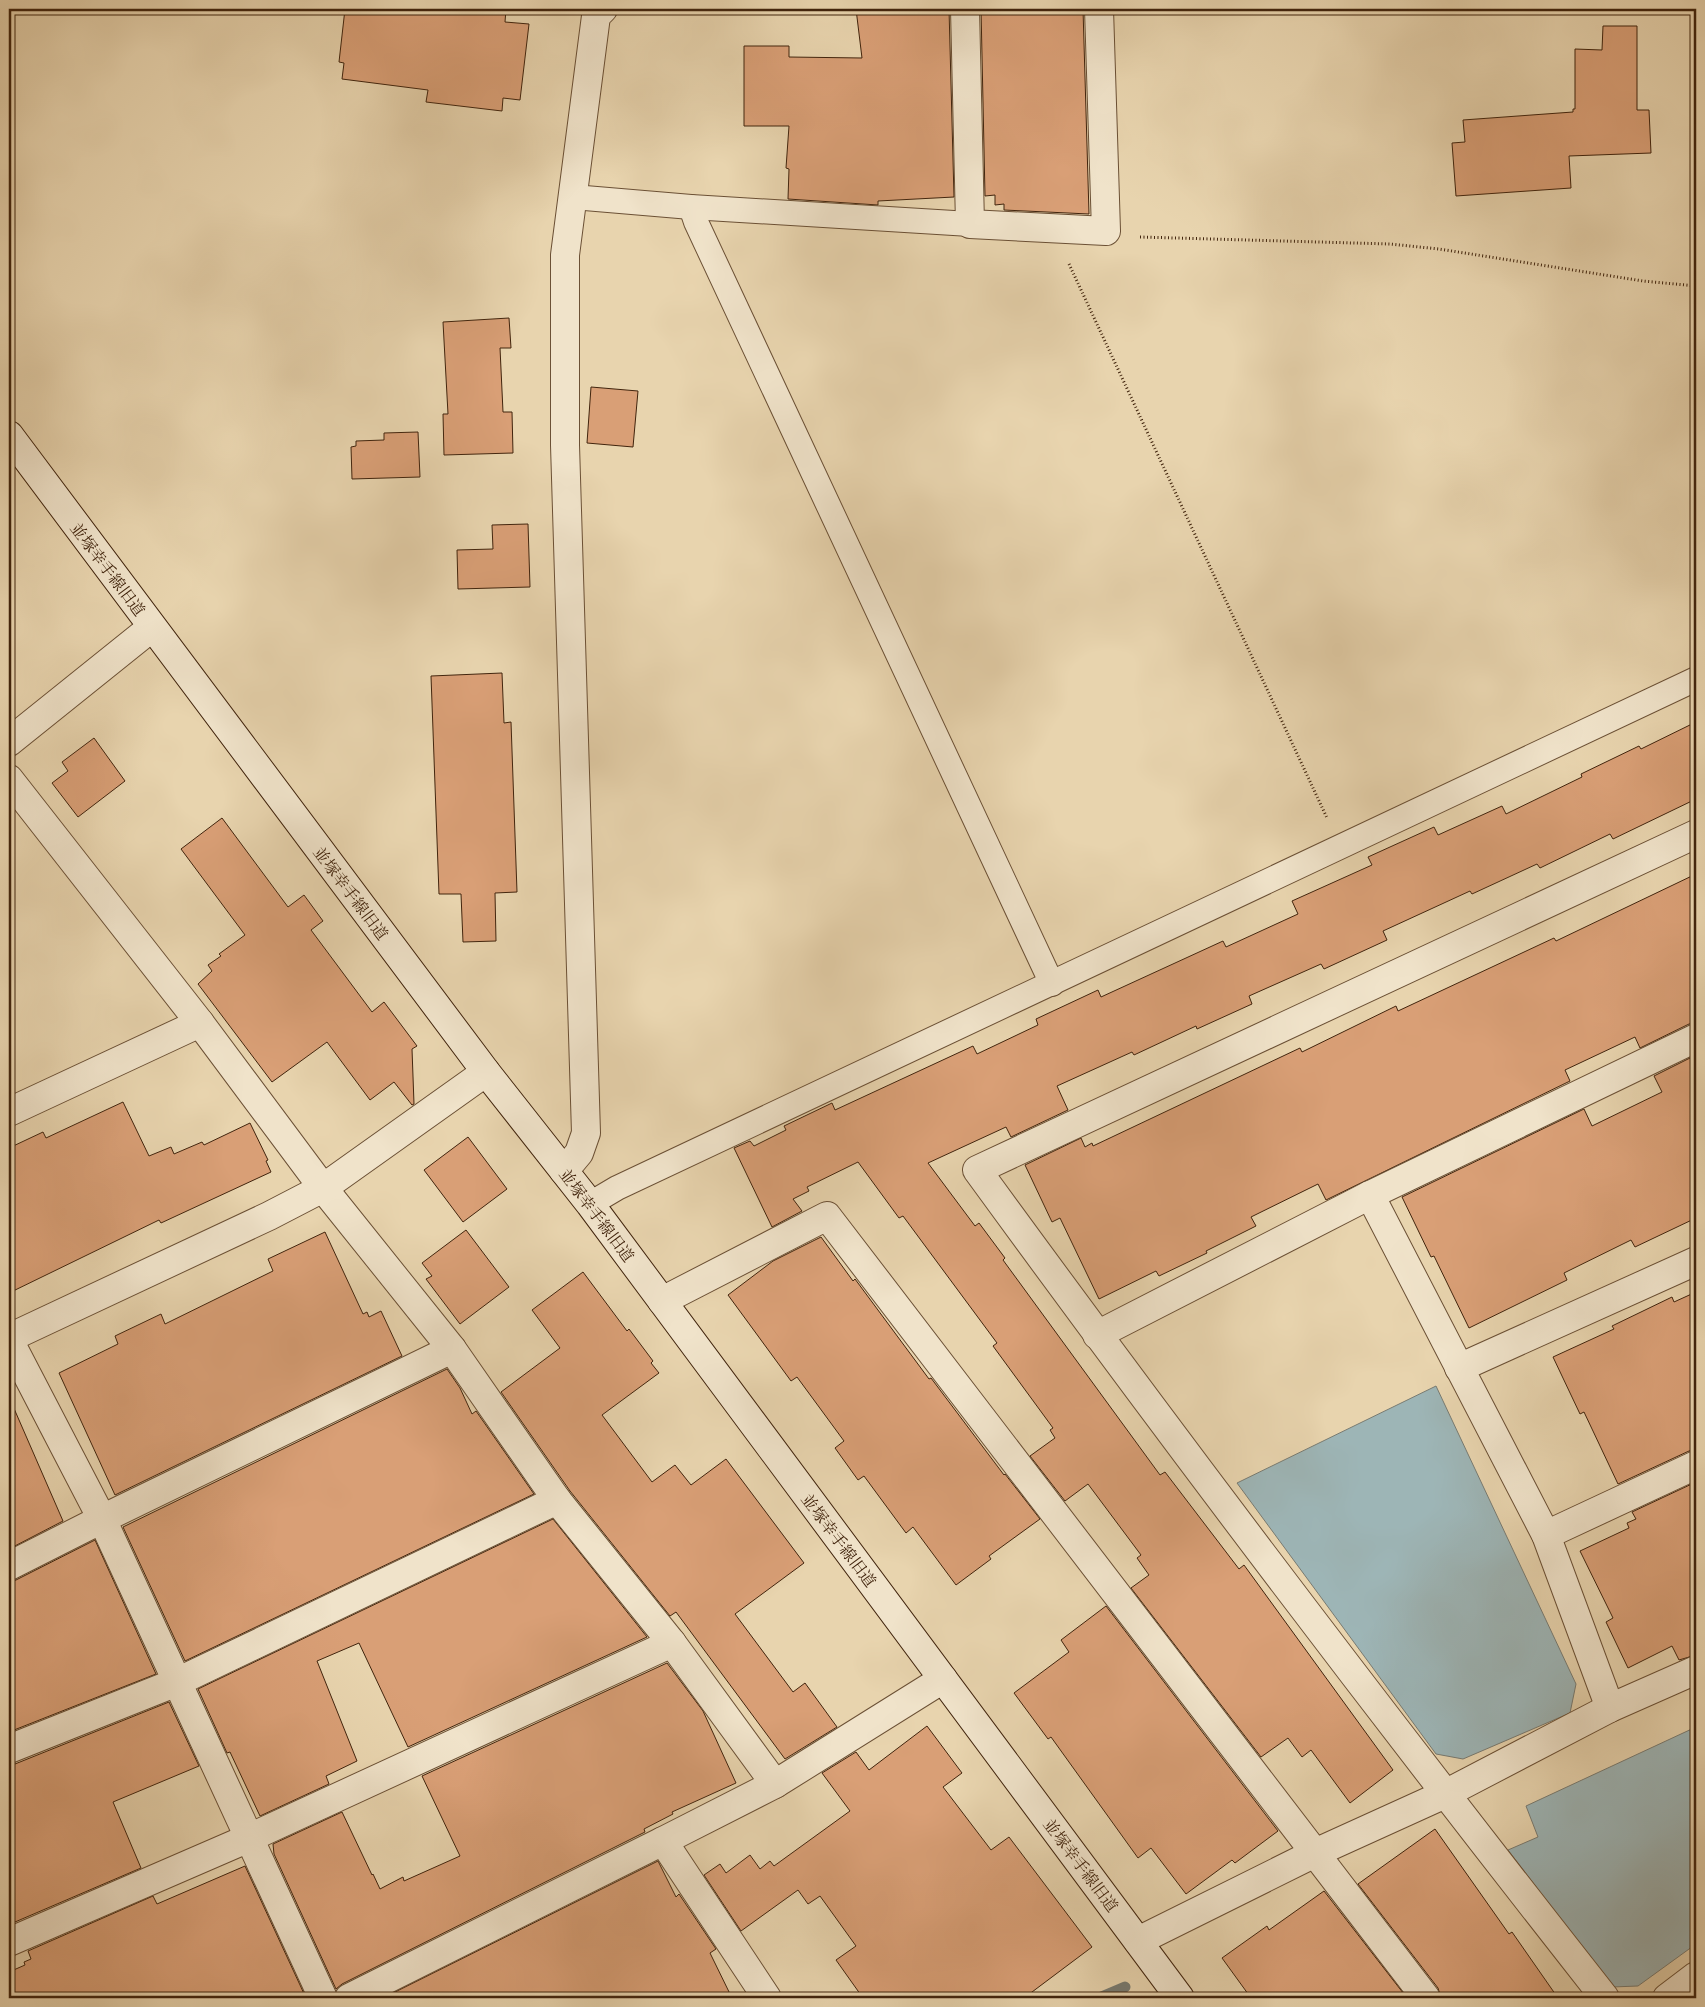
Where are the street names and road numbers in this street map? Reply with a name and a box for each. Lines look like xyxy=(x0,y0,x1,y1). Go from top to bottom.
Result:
street label: 並塚幸手線旧道 xyxy=(65,517,151,621)
street label: 並塚幸手線旧道 xyxy=(308,841,394,945)
street label: 並塚幸手線旧道 xyxy=(554,1163,640,1267)
street label: 並塚幸手線旧道 xyxy=(796,1488,882,1592)
street label: 並塚幸手線旧道 xyxy=(1038,1813,1124,1917)

